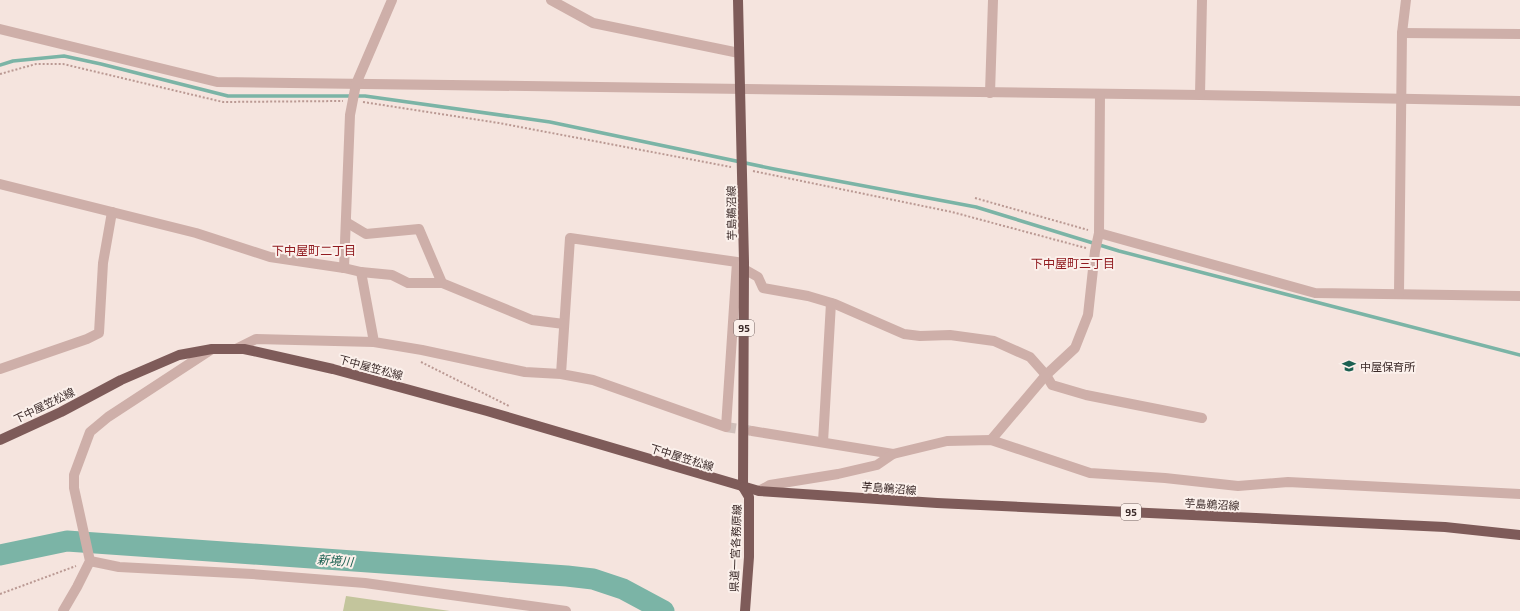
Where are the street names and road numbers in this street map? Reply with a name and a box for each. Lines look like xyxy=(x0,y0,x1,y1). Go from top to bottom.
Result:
street label: 芋島鵜沼線 xyxy=(724,185,738,241)
road number: 95 xyxy=(734,320,754,336)
street label: 下中屋笠松線 xyxy=(337,352,405,382)
street label: 下中屋笠松線 xyxy=(11,385,77,425)
street label: 下中屋笠松線 xyxy=(649,441,715,473)
street label: 芋島鵜沼線 xyxy=(861,480,917,496)
street label: 芋島鵜沼線 xyxy=(1184,496,1240,512)
street label: 県道一宮各務原線 xyxy=(727,504,743,592)
road number: 95 xyxy=(1121,504,1141,520)

